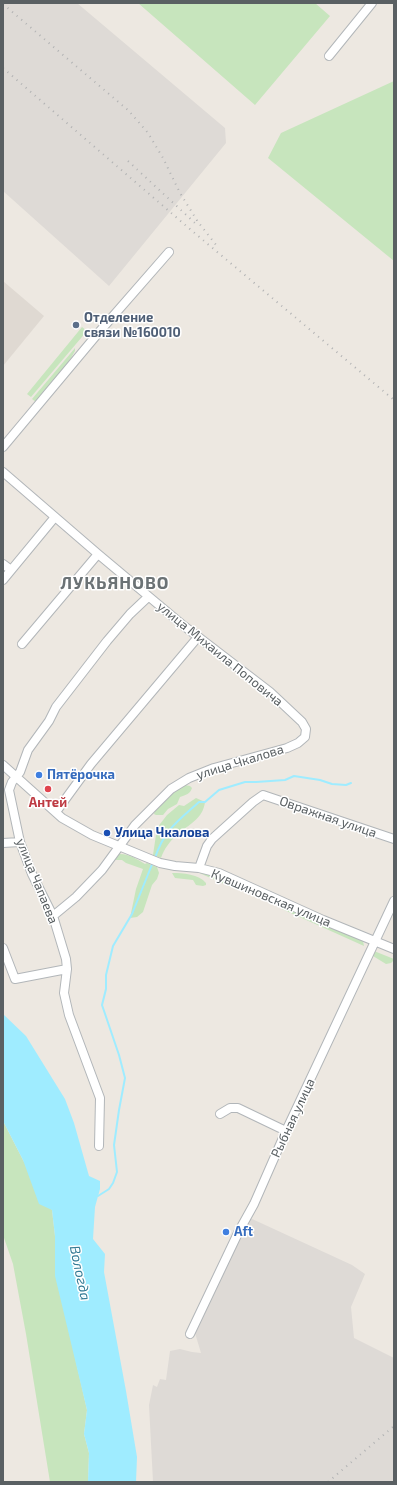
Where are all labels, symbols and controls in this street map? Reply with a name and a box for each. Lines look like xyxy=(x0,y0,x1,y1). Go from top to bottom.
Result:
place label: Отделение связи №160010 xyxy=(84,310,181,341)
marker: Отделение связи №160010 xyxy=(71,320,81,330)
district label: ЛУКЬЯНОВО xyxy=(61,573,169,593)
street label: улица Михаила Поповича xyxy=(154,598,286,710)
street label: улица Чкалова xyxy=(194,741,286,783)
place label: Пятёрочка xyxy=(47,767,115,783)
marker: Пятёрочка xyxy=(34,770,44,780)
marker: Антей xyxy=(43,784,53,794)
street label: Овражная улица xyxy=(277,793,379,841)
place label: Антей xyxy=(29,795,67,811)
place label: Улица Чкалова xyxy=(115,825,210,841)
marker: Улица Чкалова xyxy=(102,828,112,838)
street label: улица Чапаева xyxy=(13,836,61,926)
street label: Кувшиновская улица xyxy=(209,866,333,930)
street label: Рыбная улица xyxy=(268,1076,318,1160)
place label: Aft xyxy=(234,1224,253,1240)
marker: Aft xyxy=(221,1227,231,1237)
water label: Вологда xyxy=(66,1244,94,1302)

